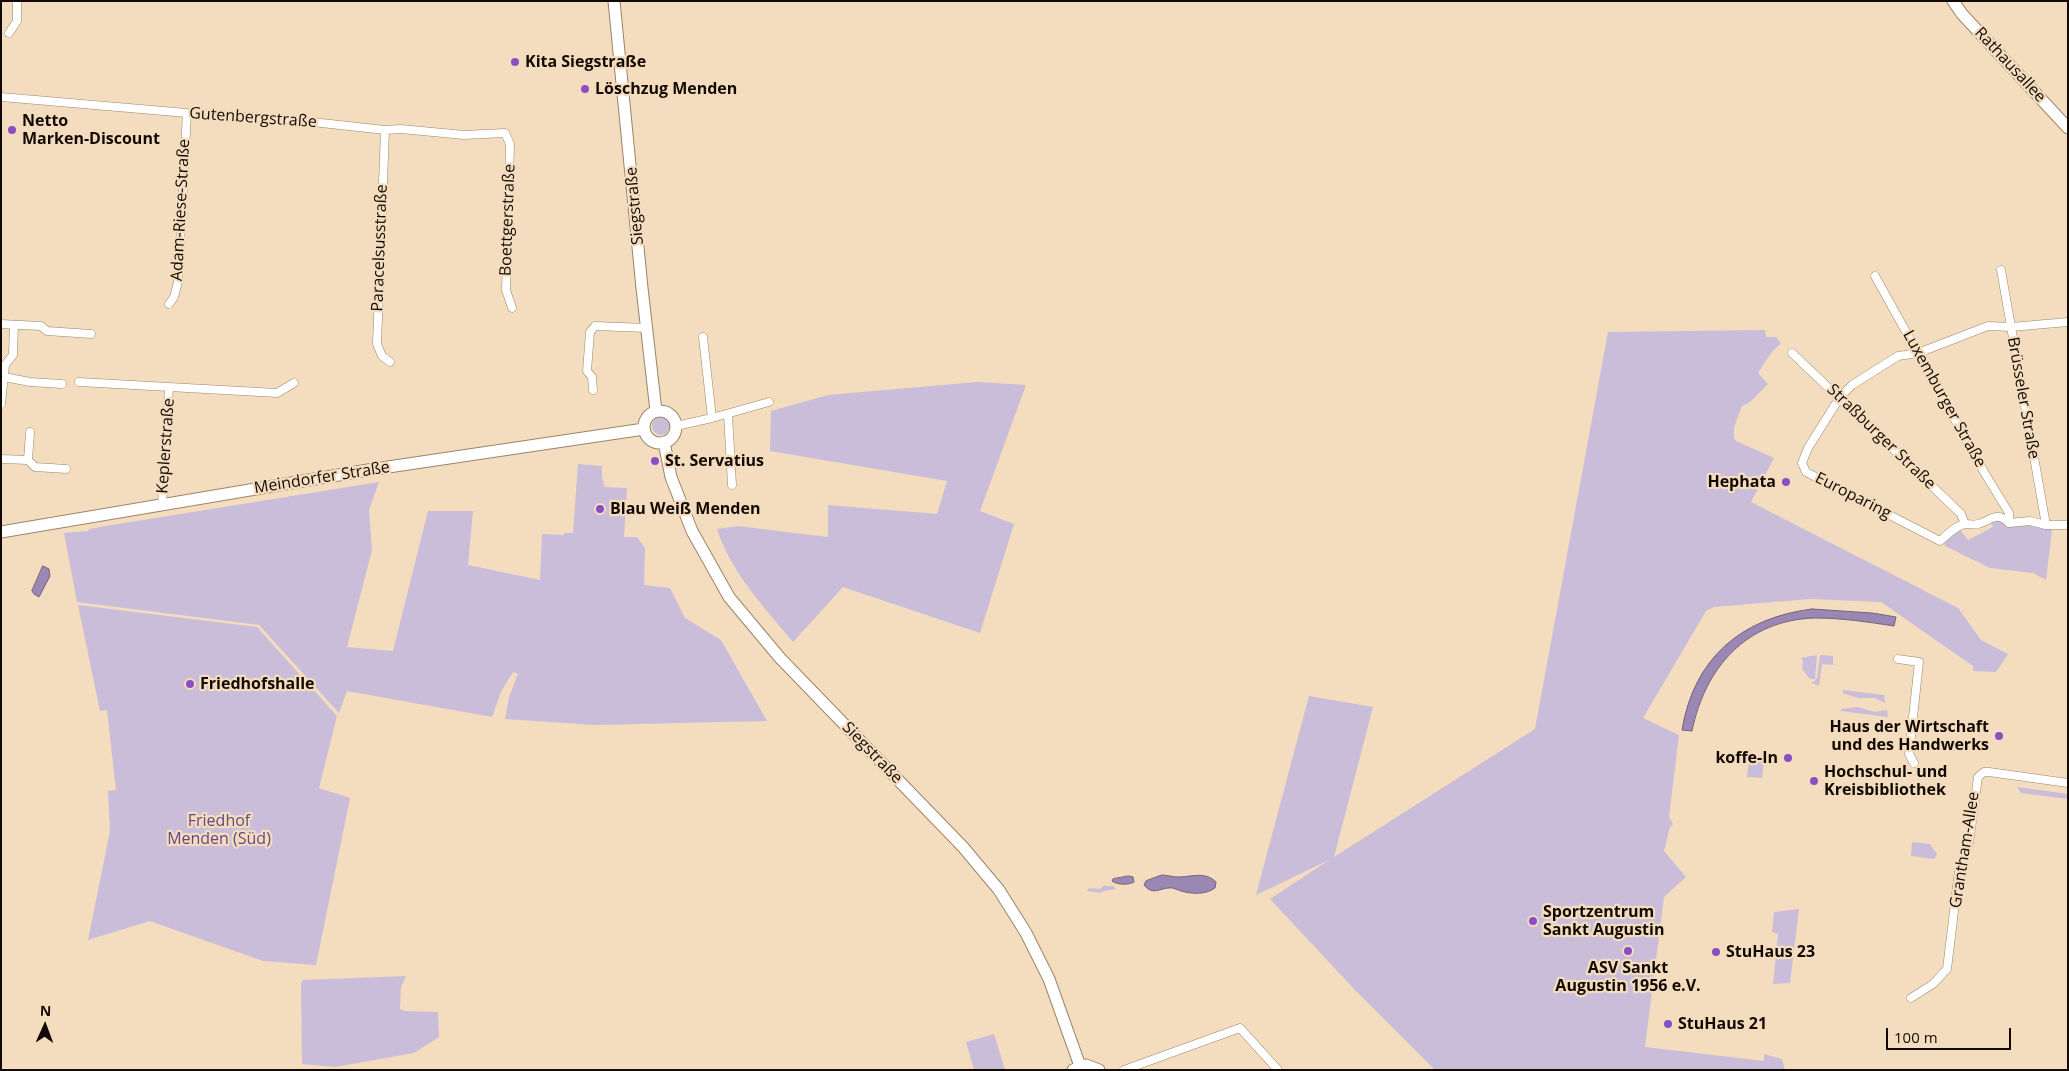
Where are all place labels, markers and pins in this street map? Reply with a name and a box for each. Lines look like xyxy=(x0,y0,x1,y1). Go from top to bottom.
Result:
place label: Kita Siegstraße xyxy=(525,52,646,72)
marker: Kita Siegstraße xyxy=(509,56,521,68)
place label: Löschzug Menden xyxy=(595,79,737,99)
marker: Löschzug Menden xyxy=(579,83,591,95)
place label: Netto Marken-Discount xyxy=(22,111,160,149)
marker: Netto Marken-Discount xyxy=(6,124,18,136)
place label: St. Servatius xyxy=(665,451,764,471)
marker: St. Servatius xyxy=(649,455,661,467)
place label: Hephata xyxy=(1707,472,1776,492)
marker: Hephata xyxy=(1780,476,1792,488)
place label: Blau Weiß Menden xyxy=(610,499,760,519)
marker: Blau Weiß Menden xyxy=(594,503,606,515)
place label: Friedhofshalle xyxy=(200,674,314,694)
marker: Friedhofshalle xyxy=(184,678,196,690)
place label: Haus der Wirtschaft und des Handwerks xyxy=(1829,717,1989,755)
marker: Haus der Wirtschaft und des Handwerks xyxy=(1993,730,2005,742)
place label: koffe-In xyxy=(1715,748,1778,768)
marker: koffe-In xyxy=(1782,752,1794,764)
place label: Hochschul- und Kreisbibliothek xyxy=(1824,762,1947,800)
marker: Hochschul- und Kreisbibliothek xyxy=(1808,775,1820,787)
place label: Sportzentrum Sankt Augustin xyxy=(1543,902,1664,940)
marker: Sportzentrum Sankt Augustin xyxy=(1527,915,1539,927)
place label: StuHaus 23 xyxy=(1726,942,1815,962)
marker: ASV Sankt Augustin 1956 e.V. xyxy=(1622,945,1634,957)
marker: StuHaus 23 xyxy=(1710,946,1722,958)
place label: ASV Sankt Augustin 1956 e.V. xyxy=(1555,958,1701,996)
place label: StuHaus 21 xyxy=(1678,1014,1767,1034)
marker: StuHaus 21 xyxy=(1662,1018,1674,1030)

